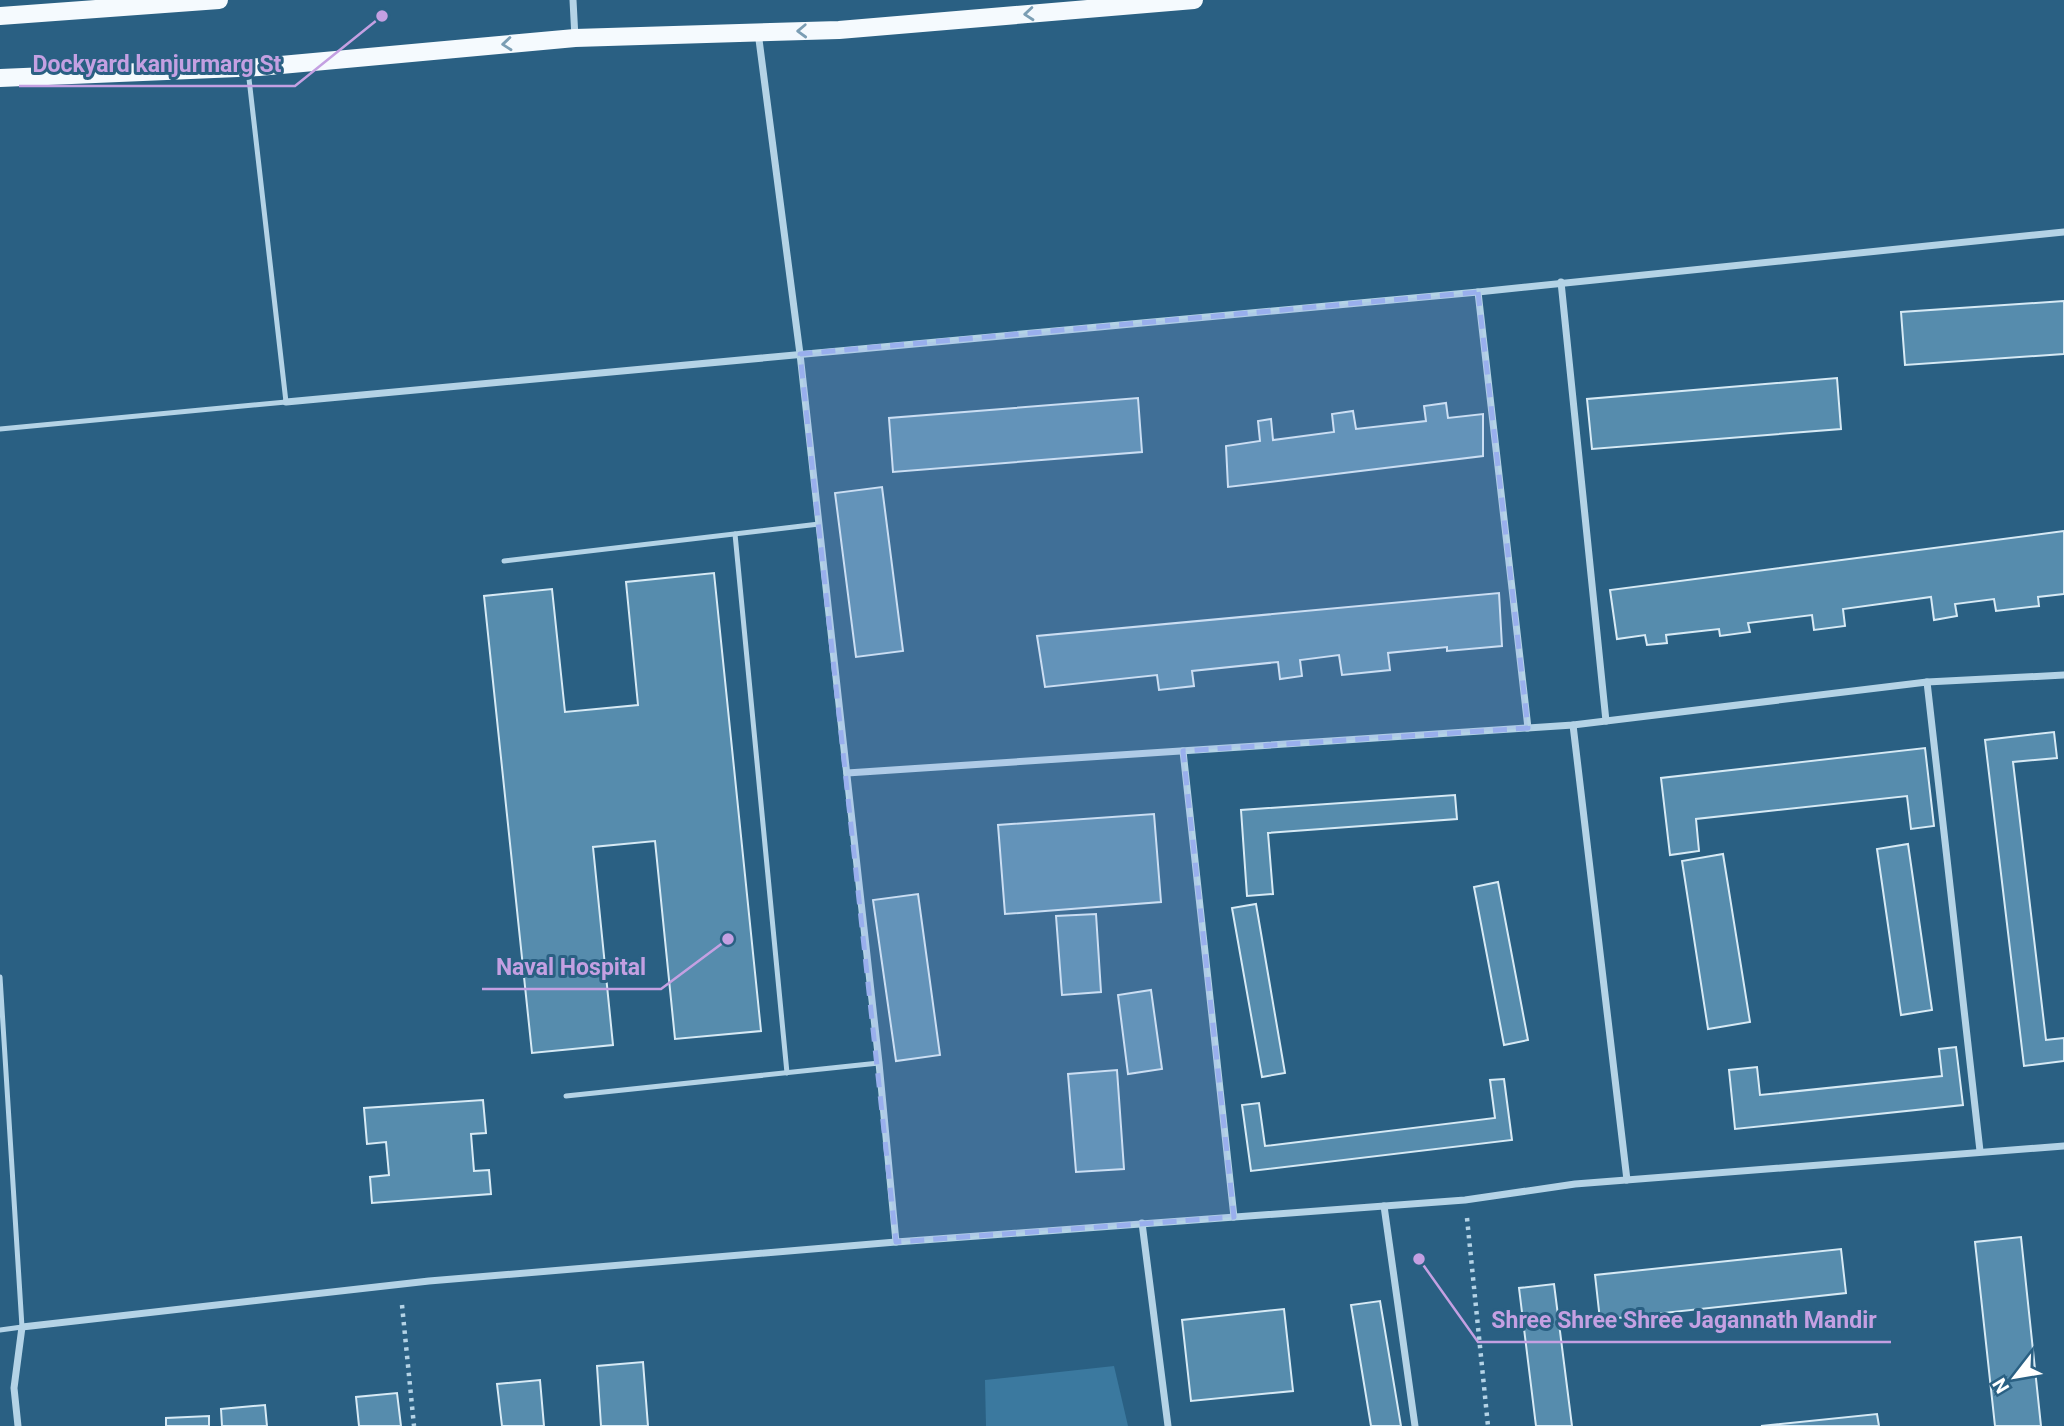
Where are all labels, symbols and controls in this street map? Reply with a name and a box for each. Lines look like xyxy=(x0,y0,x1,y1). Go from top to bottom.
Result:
one-way arrow xyxy=(1023,6,1034,21)
one-way arrow xyxy=(796,23,807,39)
one-way arrow xyxy=(501,36,512,51)
callout: Dockyard kanjurmarg St xyxy=(19,42,295,86)
text: Dockyard kanjurmarg St xyxy=(33,51,282,78)
callout: Naval Hospital xyxy=(482,945,661,989)
text: Naval Hospital xyxy=(496,954,646,981)
callout: Shree Shree Shree Jagannath Mandir xyxy=(1478,1298,1891,1342)
text: Shree Shree Shree Jagannath Mandir xyxy=(1491,1307,1877,1334)
north arrow xyxy=(1980,1342,2050,1412)
text: N xyxy=(1988,1374,2014,1397)

